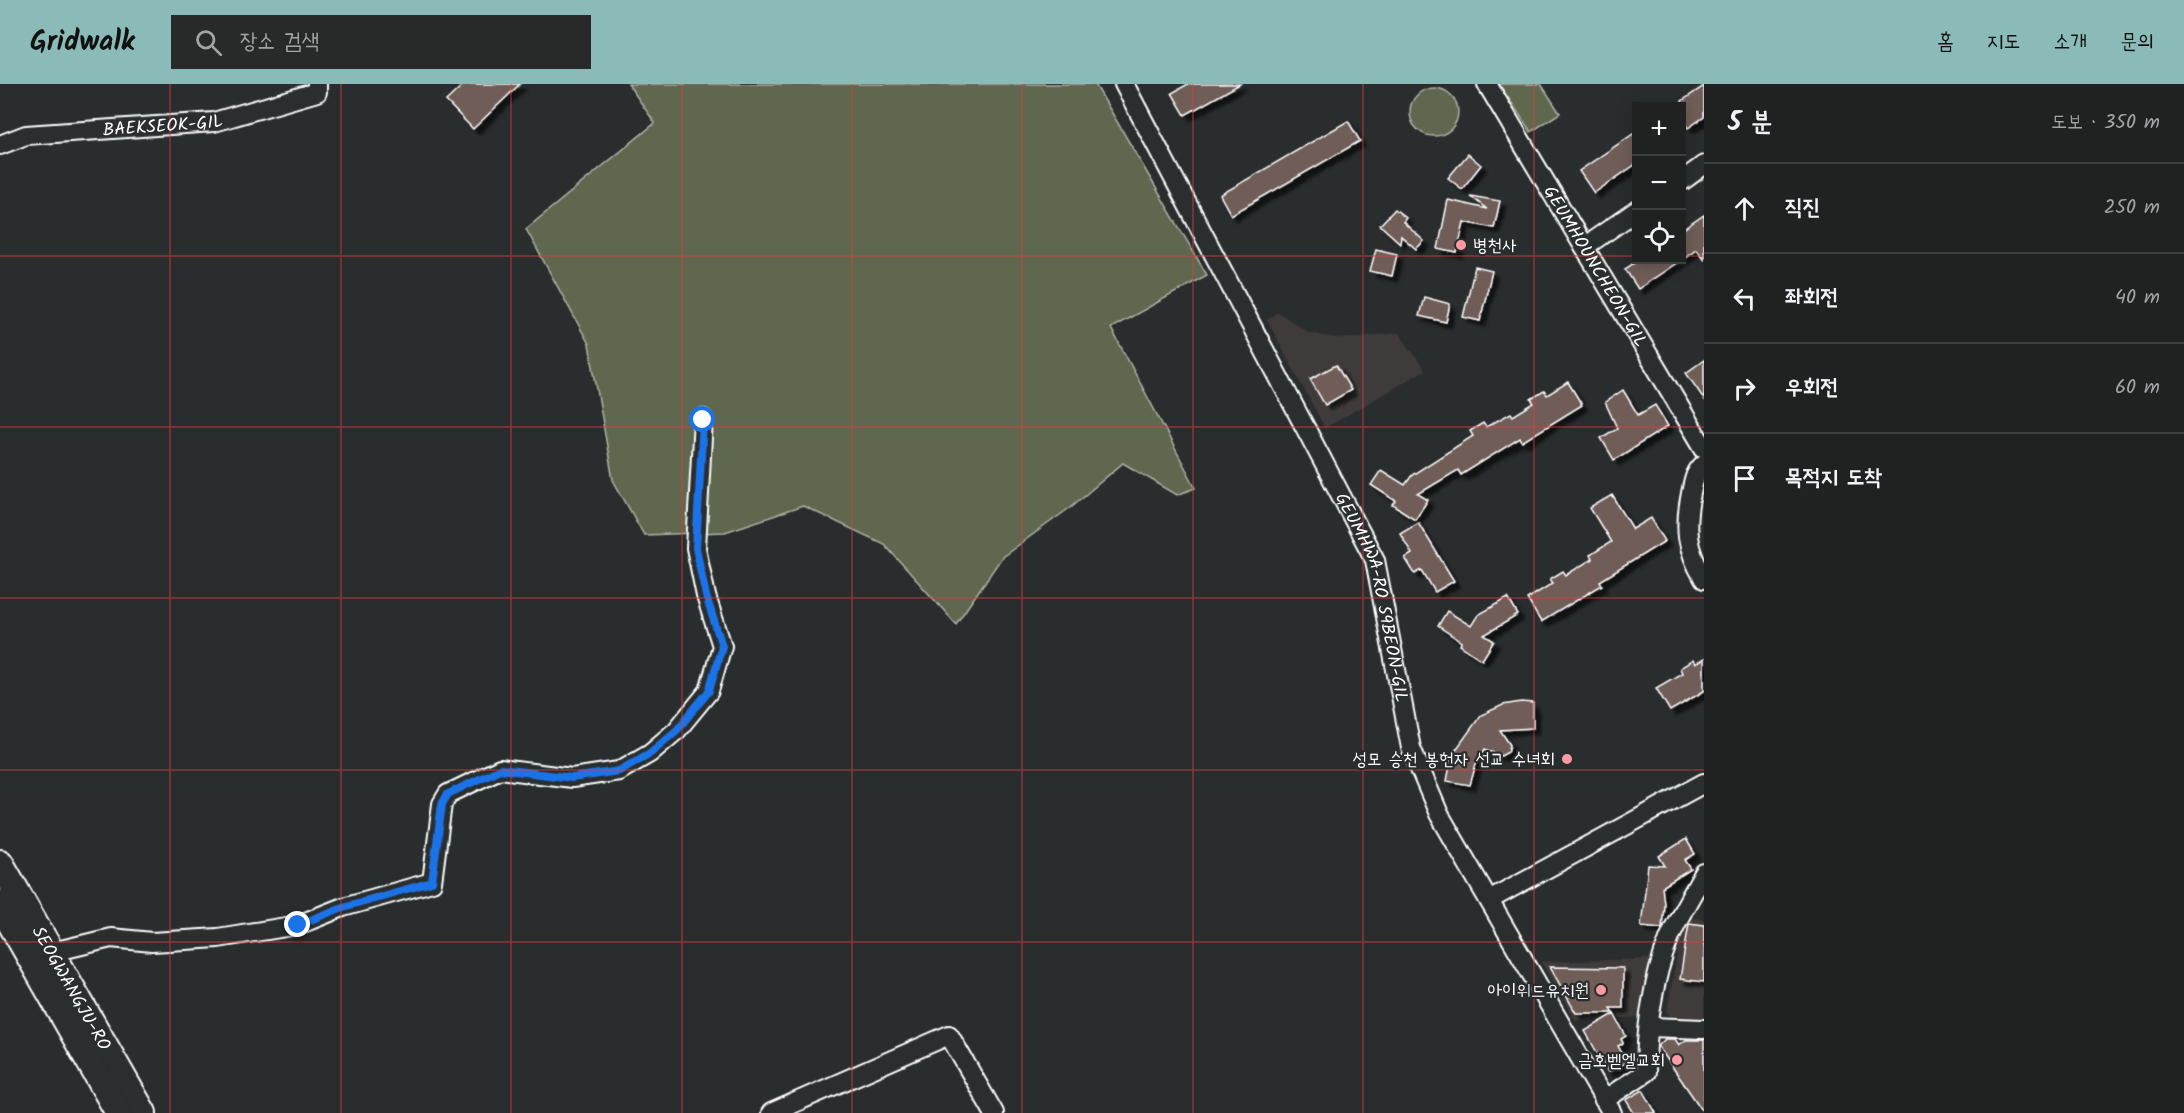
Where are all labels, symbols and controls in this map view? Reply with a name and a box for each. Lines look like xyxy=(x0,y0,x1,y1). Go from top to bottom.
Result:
search box xyxy=(171,15,591,69)
text: Gridwalk xyxy=(30,20,135,65)
text: 장소 검색 xyxy=(240,25,319,60)
icon: search xyxy=(192,26,225,59)
text: 홈 xyxy=(1937,26,1954,59)
text: 지도 xyxy=(1987,26,2020,59)
text: 소개 xyxy=(2053,26,2087,59)
text: 문의 xyxy=(2120,26,2154,59)
map controls xyxy=(1632,102,1686,264)
button: + xyxy=(1632,102,1686,156)
text: 5 분 xyxy=(1728,102,1772,144)
street label: BAEKSEOK-GIL xyxy=(102,107,227,146)
text: 도보 · 350 m xyxy=(2051,107,2160,139)
button: − xyxy=(1632,156,1686,210)
street label: GEUMHOUNCHEON-GIL xyxy=(1535,180,1654,353)
text: 직진 xyxy=(1785,191,1820,226)
icon: ahead xyxy=(1728,192,1761,225)
text: 250 m xyxy=(2104,192,2160,224)
button: locate xyxy=(1632,210,1686,264)
place label: 병천사 xyxy=(1473,232,1517,261)
marker: 병천사 xyxy=(1454,238,1468,252)
text: 좌회전 xyxy=(1785,281,1838,316)
icon: left xyxy=(1728,282,1761,315)
text: 40 m xyxy=(2115,282,2160,314)
text: 우회전 xyxy=(1785,371,1838,406)
icon: right xyxy=(1728,372,1761,405)
text: 60 m xyxy=(2115,372,2160,404)
route start xyxy=(689,406,715,432)
text: 목적지 도착 xyxy=(1785,461,1882,496)
icon: arrive xyxy=(1728,462,1761,495)
street label: GEUMHWA-RO 59BEON-GIL xyxy=(1326,488,1415,705)
place label: 성모 승천 봉헌자 선교 수녀회 xyxy=(1352,746,1555,775)
marker: 성모 승천 봉헌자 선교 수녀회 xyxy=(1560,752,1574,766)
route end xyxy=(284,911,310,937)
street label: SEOGWANGJU-RO xyxy=(23,921,117,1056)
place label: 아이위드유치원 xyxy=(1488,977,1589,1006)
marker: 아이위드유치원 xyxy=(1594,983,1608,997)
place label: 금호벧엘교회 xyxy=(1578,1047,1665,1076)
marker: 금호벧엘교회 xyxy=(1670,1053,1684,1067)

